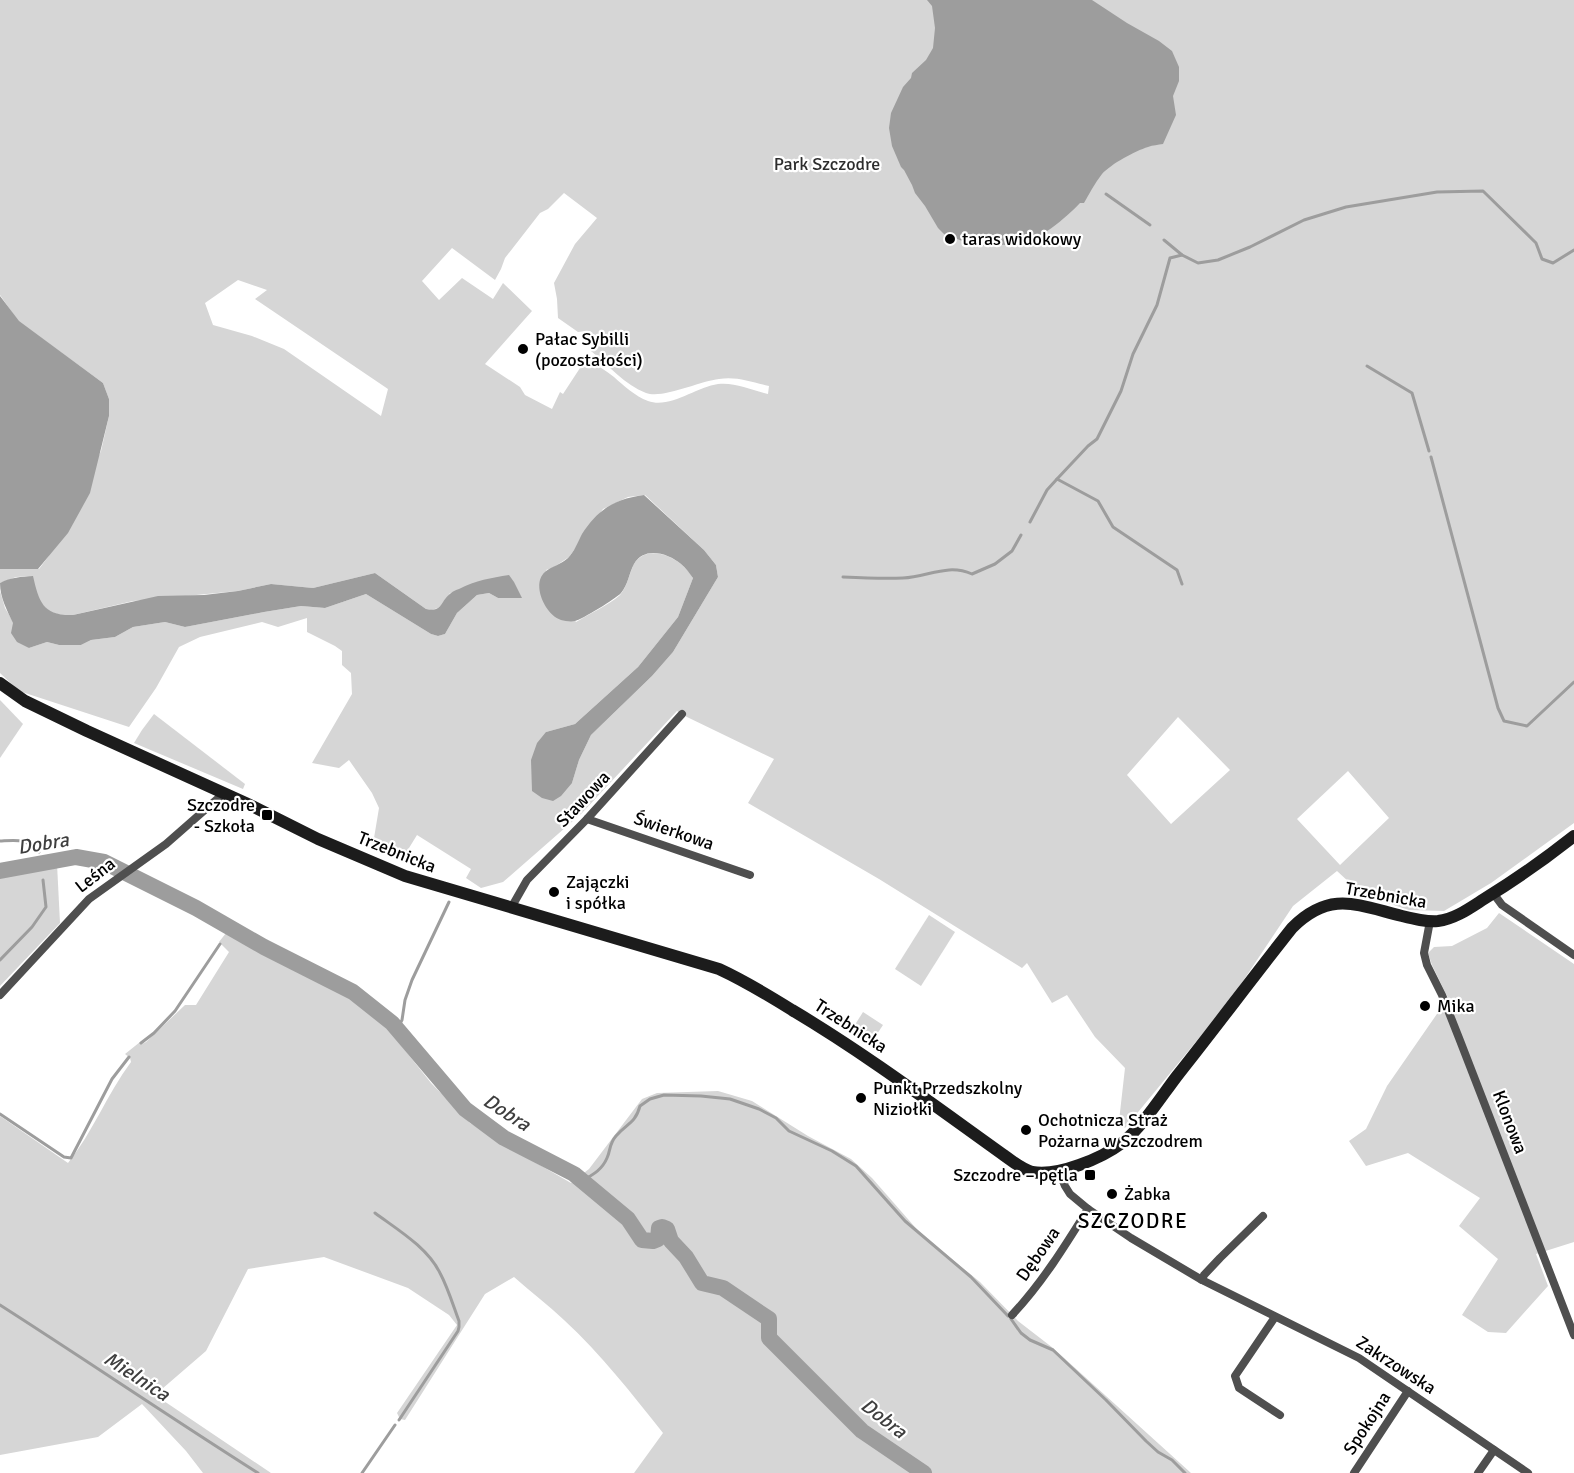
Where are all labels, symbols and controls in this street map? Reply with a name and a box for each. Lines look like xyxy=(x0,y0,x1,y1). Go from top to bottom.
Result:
park label: Park Szczodre xyxy=(774,153,880,175)
place label: taras widokowy xyxy=(962,228,1082,250)
marker: taras widokowy xyxy=(943,232,957,246)
place label: Pałac Sybilli (pozostałości) xyxy=(535,328,643,371)
marker: Pałac Sybilli (pozostałości) xyxy=(516,342,530,356)
street label: Stawowa xyxy=(551,766,615,832)
place label: Szczodre - Szkoła xyxy=(187,794,255,837)
street label: Świerkowa xyxy=(631,807,717,855)
marker: Szczodre - Szkoła xyxy=(260,808,274,822)
street label: Trzebnicka xyxy=(355,826,439,878)
water label: Dobra xyxy=(16,827,71,860)
street label: Leśna xyxy=(71,853,119,897)
place label: Zajączki i spółka xyxy=(566,871,629,914)
street label: Trzebnicka xyxy=(1344,877,1428,913)
marker: Zajączki i spółka xyxy=(547,885,561,899)
street label: Trzebnicka xyxy=(810,994,892,1058)
place label: Mika xyxy=(1437,995,1475,1017)
marker: Mika xyxy=(1418,999,1432,1013)
place label: Punkt Przedszkolny Niziołki xyxy=(873,1077,1023,1120)
street label: Klonowa xyxy=(1488,1087,1532,1157)
water label: Dobra xyxy=(478,1088,536,1137)
marker: Punkt Przedszkolny Niziołki xyxy=(854,1091,868,1105)
place label: Ochotnicza Straż Pożarna w Szczodrem xyxy=(1038,1109,1203,1152)
marker: Ochotnicza Straż Pożarna w Szczodrem xyxy=(1019,1123,1033,1137)
place label: Szczodre – pętla xyxy=(953,1164,1078,1186)
marker: Szczodre – pętla xyxy=(1083,1168,1097,1182)
place label: Żabka xyxy=(1124,1183,1171,1205)
marker: Żabka xyxy=(1105,1187,1119,1201)
district label: SZCZODRE xyxy=(1078,1208,1188,1234)
street label: Dębowa xyxy=(1011,1223,1065,1285)
street label: Zakrzowska xyxy=(1352,1331,1440,1399)
water label: Mielnica xyxy=(99,1346,175,1407)
street label: Spokojna xyxy=(1338,1387,1396,1459)
water label: Dobra xyxy=(856,1393,912,1445)

